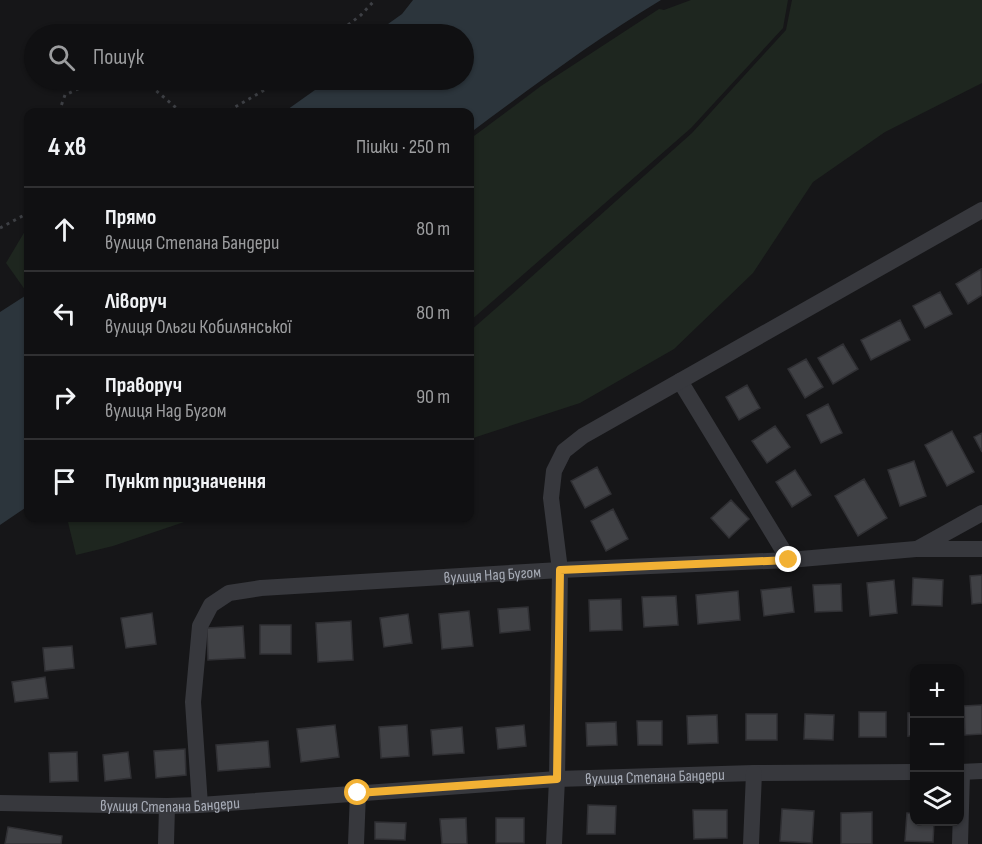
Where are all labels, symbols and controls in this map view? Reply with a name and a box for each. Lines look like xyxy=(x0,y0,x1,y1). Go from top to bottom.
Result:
search box xyxy=(24,24,474,90)
icon: search xyxy=(45,41,78,74)
text: Пошук xyxy=(93,44,144,71)
text: 4 хв xyxy=(48,132,86,163)
text: Пішки · 250 m xyxy=(356,135,450,159)
text: Прямо xyxy=(105,204,156,231)
icon: ahead xyxy=(48,213,81,246)
text: 80 m xyxy=(416,217,450,241)
text: вулиця Степана Бандери xyxy=(105,231,279,255)
text: Ліворуч xyxy=(105,288,167,315)
icon: left xyxy=(48,297,81,330)
text: 80 m xyxy=(416,301,450,325)
text: вулиця Ольги Кобилянської xyxy=(105,315,292,339)
text: Праворуч xyxy=(105,372,182,399)
icon: right xyxy=(48,381,81,414)
text: 90 m xyxy=(416,385,450,409)
text: вулиця Над Бугом xyxy=(105,399,226,423)
icon: arrive xyxy=(48,465,81,498)
text: Пункт призначення xyxy=(105,468,266,495)
route end xyxy=(775,546,801,572)
street label: вулиця Над Бугом xyxy=(443,563,542,588)
map controls xyxy=(910,664,964,826)
button: + xyxy=(910,664,964,718)
button: − xyxy=(910,718,964,772)
street label: вулиця Степана Бандери xyxy=(585,766,725,789)
button: layers xyxy=(910,772,964,826)
route start xyxy=(344,779,370,805)
street label: вулиця Степана Бандери xyxy=(100,794,240,817)

